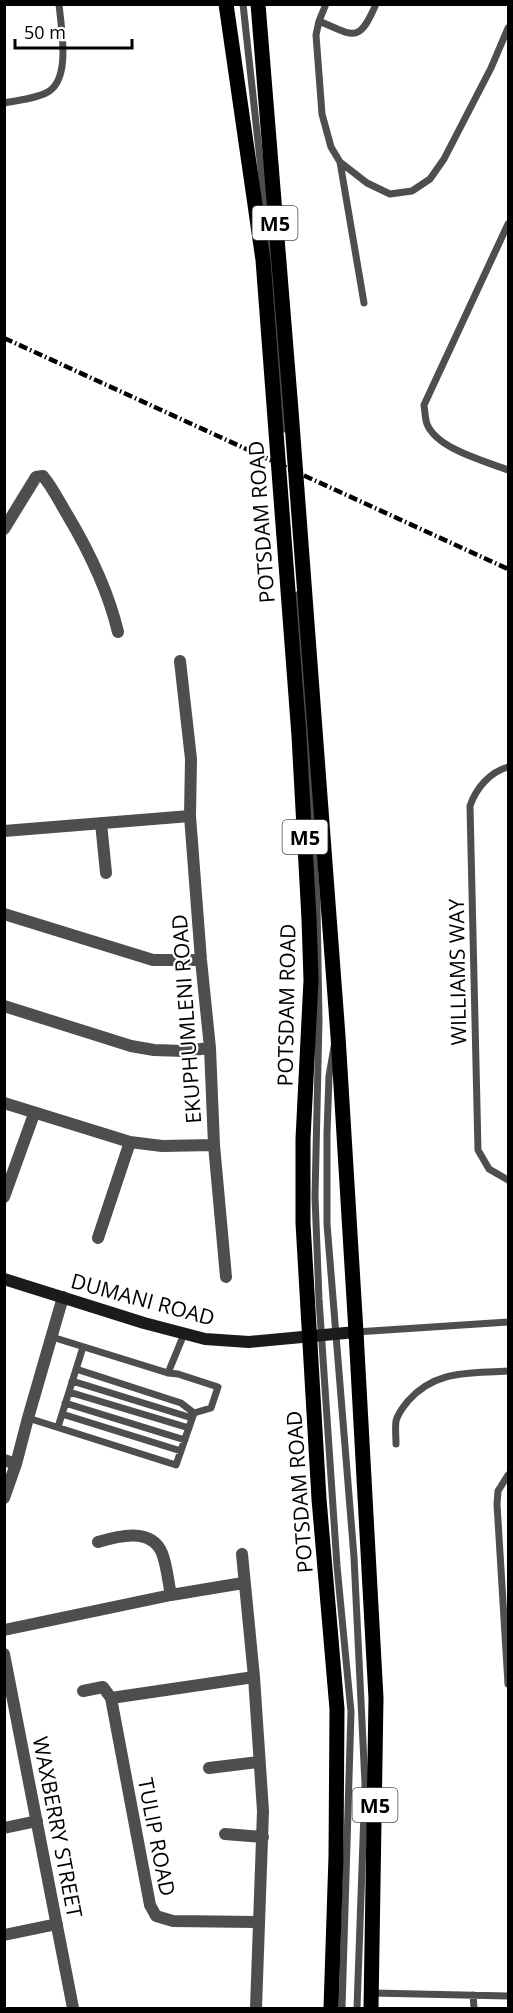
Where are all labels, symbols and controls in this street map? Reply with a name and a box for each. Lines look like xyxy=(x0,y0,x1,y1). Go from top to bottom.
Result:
scale bar xyxy=(15,12,132,50)
text: 50 m xyxy=(24,20,66,44)
road number: M5 xyxy=(252,206,298,240)
street label: POTSDAM ROAD xyxy=(241,440,281,604)
road number: M5 xyxy=(282,820,328,854)
street label: WILLIAMS WAY xyxy=(442,898,472,1046)
street label: EKUPHUMLENI ROAD xyxy=(165,913,207,1125)
street label: POTSDAM ROAD xyxy=(271,923,301,1087)
street label: DUMANI ROAD xyxy=(68,1266,218,1332)
street label: POTSDAM ROAD xyxy=(279,1410,319,1574)
street label: WAXBERRY STREET xyxy=(27,1734,89,1920)
street label: TULIP ROAD xyxy=(132,1776,182,1898)
road number: M5 xyxy=(352,1788,398,1822)

